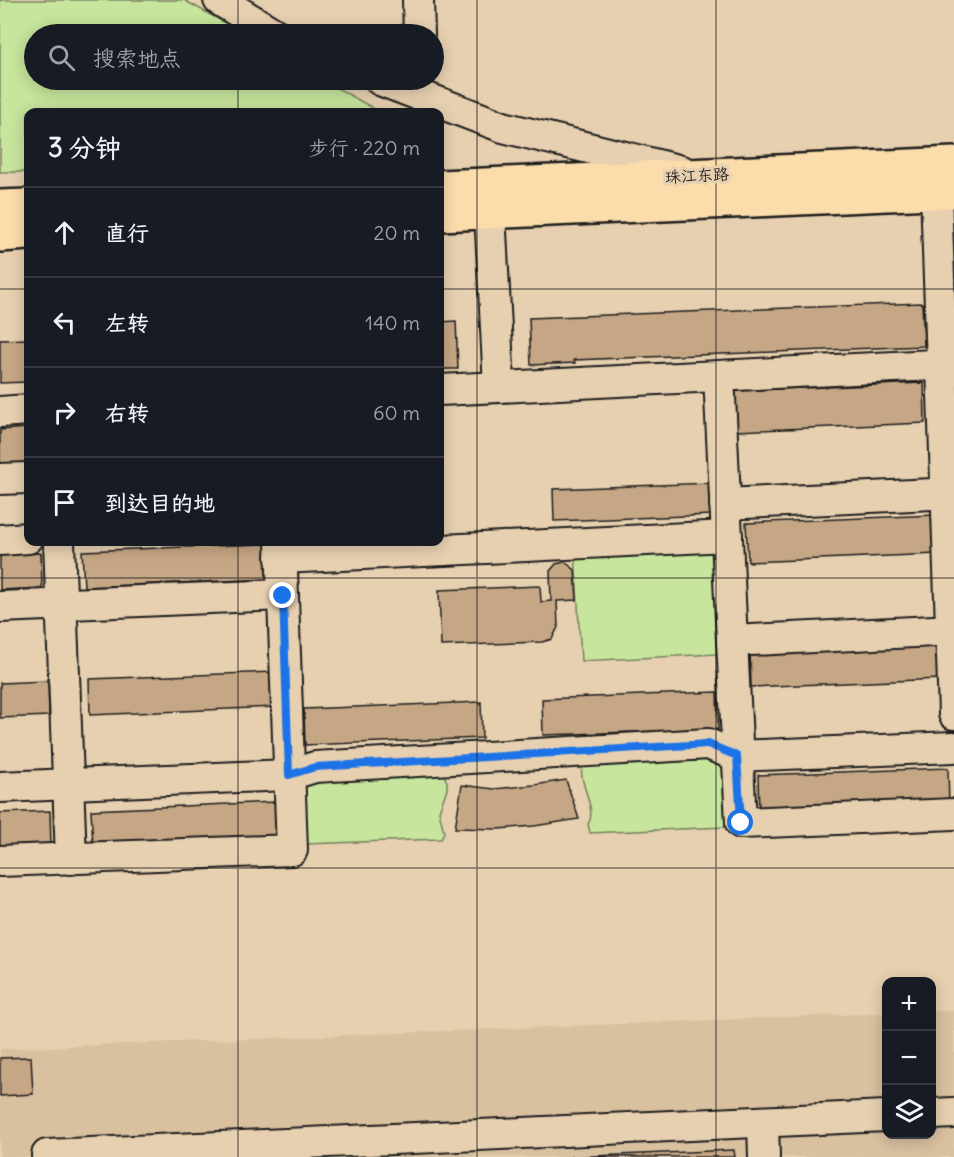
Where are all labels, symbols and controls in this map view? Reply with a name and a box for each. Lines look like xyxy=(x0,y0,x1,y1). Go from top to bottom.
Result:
search box xyxy=(24,24,444,90)
icon: search xyxy=(45,41,78,74)
text: 搜索地点 xyxy=(93,44,181,72)
text: 3 分钟 xyxy=(48,131,121,164)
text: 步行 · 220 m xyxy=(309,135,420,160)
street label: 珠江东路 xyxy=(665,163,729,187)
icon: ahead xyxy=(48,216,81,249)
text: 直行 xyxy=(105,219,149,247)
text: 20 m xyxy=(374,220,420,245)
icon: left xyxy=(48,306,81,339)
text: 左转 xyxy=(105,309,149,337)
text: 140 m xyxy=(365,310,420,335)
icon: right xyxy=(48,396,81,429)
text: 右转 xyxy=(105,399,149,427)
text: 60 m xyxy=(373,400,420,425)
icon: arrive xyxy=(48,486,81,519)
text: 到达目的地 xyxy=(105,489,215,517)
route end xyxy=(269,582,295,608)
route start xyxy=(727,809,753,835)
map controls xyxy=(882,977,936,1139)
button: + xyxy=(882,977,936,1031)
button: − xyxy=(882,1031,936,1085)
button: layers xyxy=(882,1085,936,1139)

